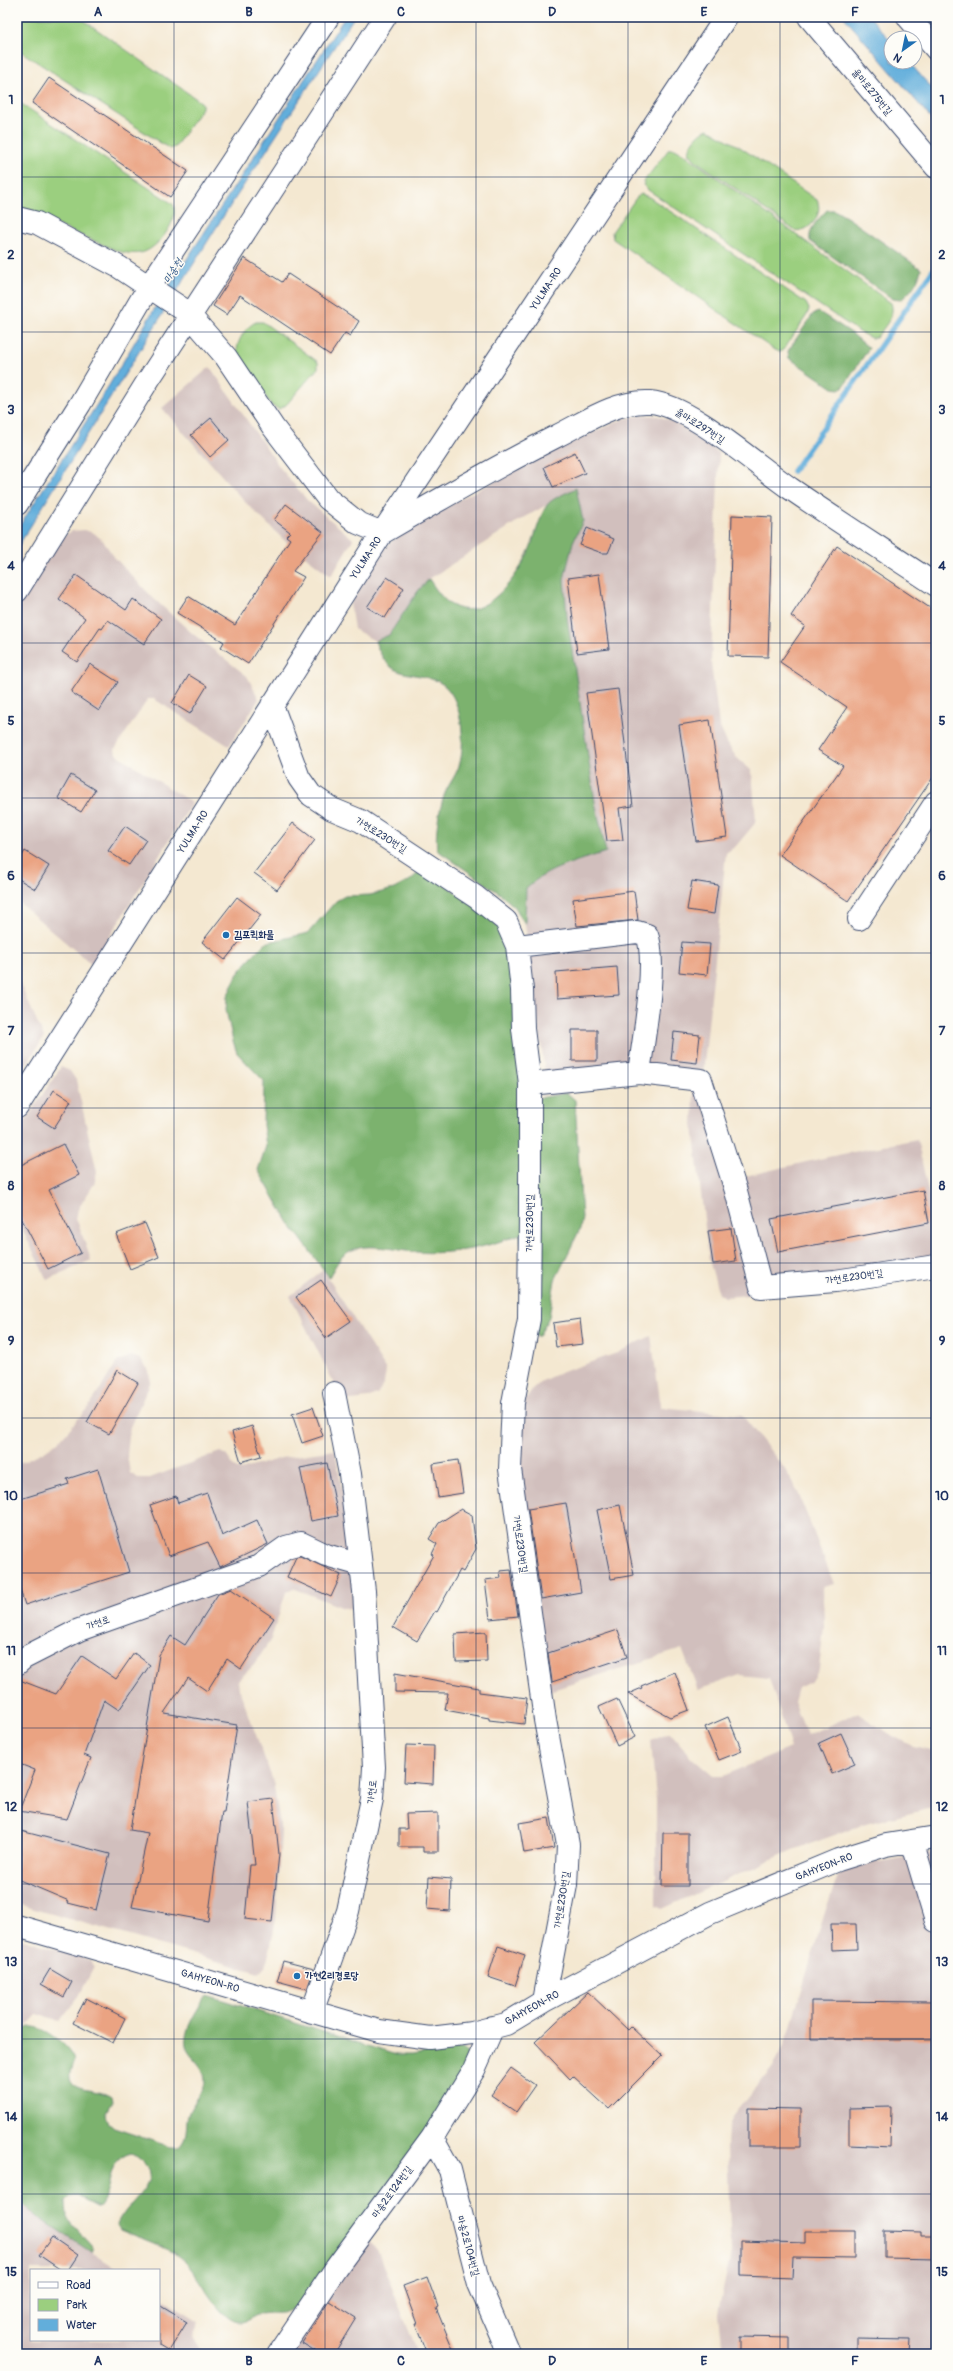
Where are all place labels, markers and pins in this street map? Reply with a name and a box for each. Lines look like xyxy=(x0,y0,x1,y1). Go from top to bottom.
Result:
place label: 김포퀵화물 xyxy=(234,929,274,941)
marker: 김포퀵화물 xyxy=(221,930,231,940)
place label: 가현2리경로당 xyxy=(304,1970,359,1982)
marker: 가현2리경로당 xyxy=(292,1971,302,1981)

